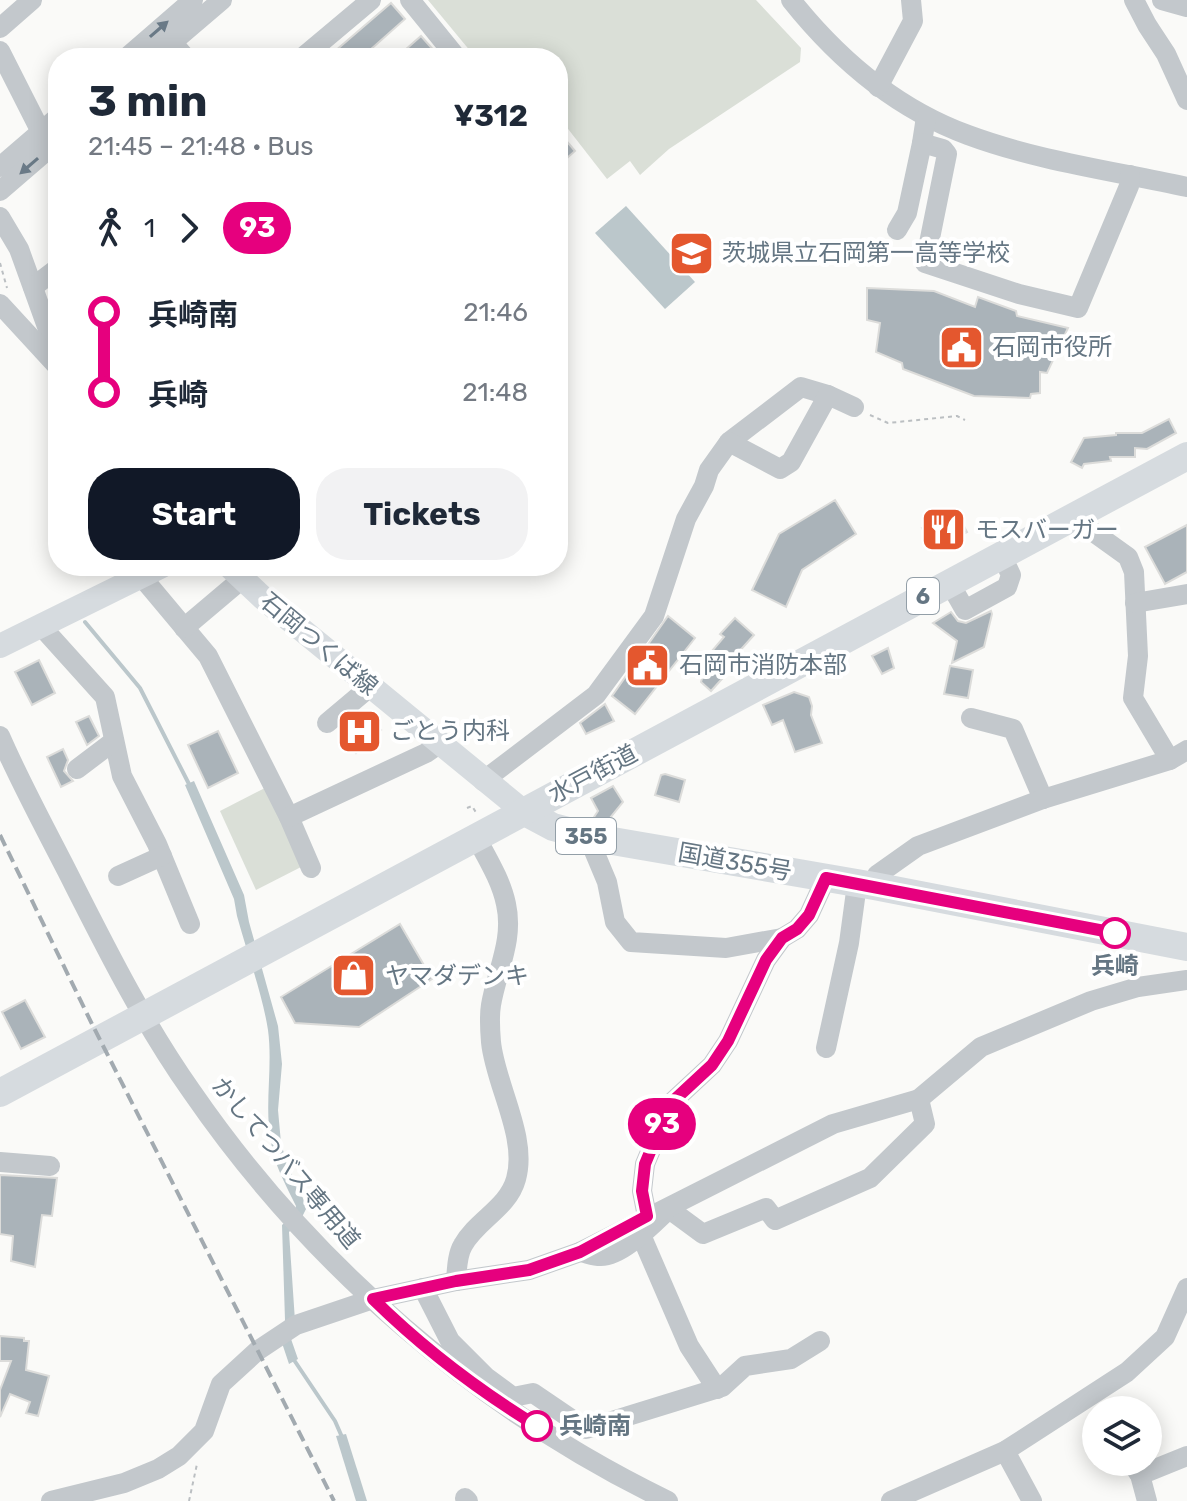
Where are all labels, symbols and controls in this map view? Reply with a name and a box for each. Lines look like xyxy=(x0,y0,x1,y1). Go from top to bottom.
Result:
one-way arrow xyxy=(149,21,169,38)
text: 3 min xyxy=(88,75,208,127)
text: ¥312 xyxy=(454,98,528,134)
text: 21:45 – 21:48 · Bus xyxy=(88,131,314,162)
one-way arrow xyxy=(19,157,39,174)
icon: walk xyxy=(88,206,132,250)
icon: forward xyxy=(167,206,211,250)
text: 93 xyxy=(239,211,275,244)
text: 1 xyxy=(144,213,155,244)
school or university icon: 茨城県立石岡第一高等学校 xyxy=(667,229,715,277)
place label: 茨城県立石岡第一高等学校 xyxy=(722,239,1010,267)
text: 兵崎南 xyxy=(148,297,238,333)
text: 21:46 xyxy=(463,297,528,328)
public building icon: 石岡市役所 xyxy=(937,323,985,371)
place label: 石岡市役所 xyxy=(992,333,1112,361)
text: 兵崎 xyxy=(148,377,208,413)
text: 21:48 xyxy=(462,377,528,408)
button: Start xyxy=(88,468,300,560)
button: Tickets xyxy=(316,468,528,560)
restaurant icon: モスバーガー xyxy=(920,506,968,554)
place label: モスバーガー xyxy=(975,516,1119,544)
road number: 6 xyxy=(907,578,939,614)
street label: 石岡つくば線 xyxy=(255,587,383,701)
public building icon: 石岡市消防本部 xyxy=(624,641,672,689)
place label: 石岡市消防本部 xyxy=(679,651,847,679)
hospital icon: ごとう内科 xyxy=(335,707,383,755)
place label: ごとう内科 xyxy=(390,717,510,745)
street label: 水戸街道 xyxy=(544,739,642,809)
road number: 355 xyxy=(556,818,616,854)
street label: 国道355号 xyxy=(676,838,794,886)
marker: 兵崎 xyxy=(1100,918,1130,948)
shop icon: ヤマダデンキ xyxy=(330,952,378,1000)
place label: 兵崎 xyxy=(1091,952,1139,980)
place label: ヤマダデンキ xyxy=(385,962,529,990)
street label: かしてつバス専用道 xyxy=(206,1072,366,1254)
line badge: 93 xyxy=(626,1098,698,1150)
text: 93 xyxy=(644,1107,680,1140)
map controls xyxy=(1082,1396,1162,1476)
button: layers xyxy=(1082,1396,1162,1476)
marker: 兵崎南 xyxy=(522,1411,552,1441)
place label: 兵崎南 xyxy=(559,1412,631,1440)

